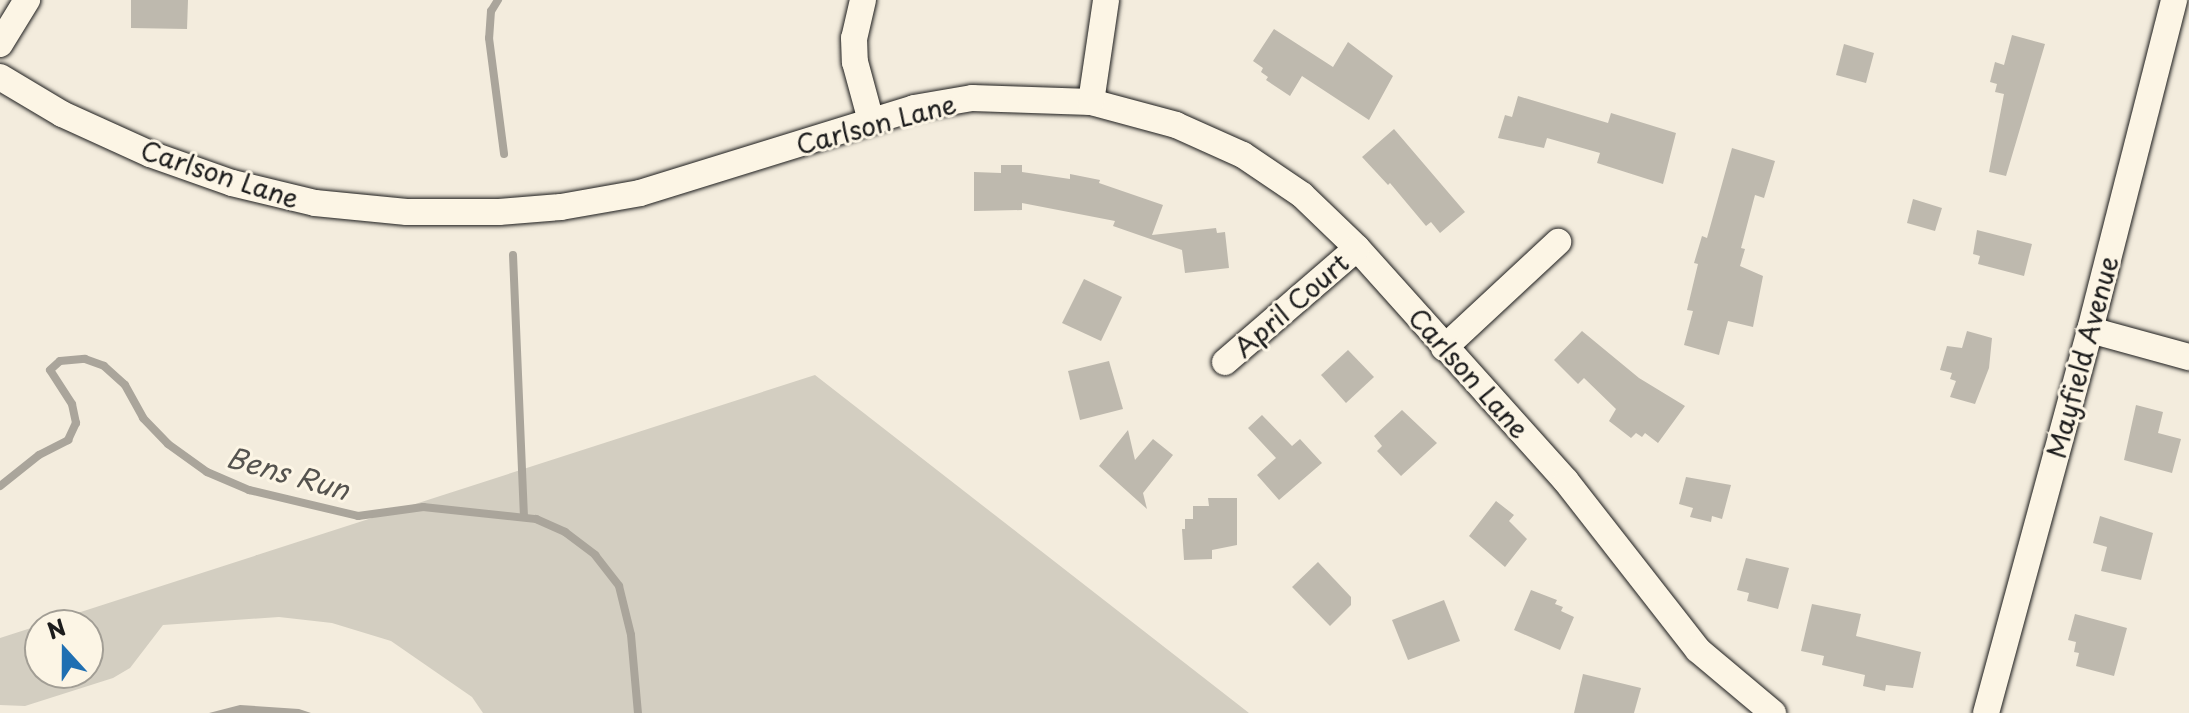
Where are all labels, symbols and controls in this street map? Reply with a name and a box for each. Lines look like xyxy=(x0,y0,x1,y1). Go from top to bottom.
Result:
street label: Carlson Lane xyxy=(792,88,960,160)
street label: Carlson Lane xyxy=(137,134,303,214)
street label: April Court xyxy=(1227,246,1355,364)
street label: Mayfield Avenue xyxy=(2040,253,2124,461)
street label: Carlson Lane xyxy=(1402,301,1536,445)
water label: Bens Run xyxy=(223,440,353,506)
north arrow xyxy=(24,609,104,689)
text: N xyxy=(42,609,70,647)

